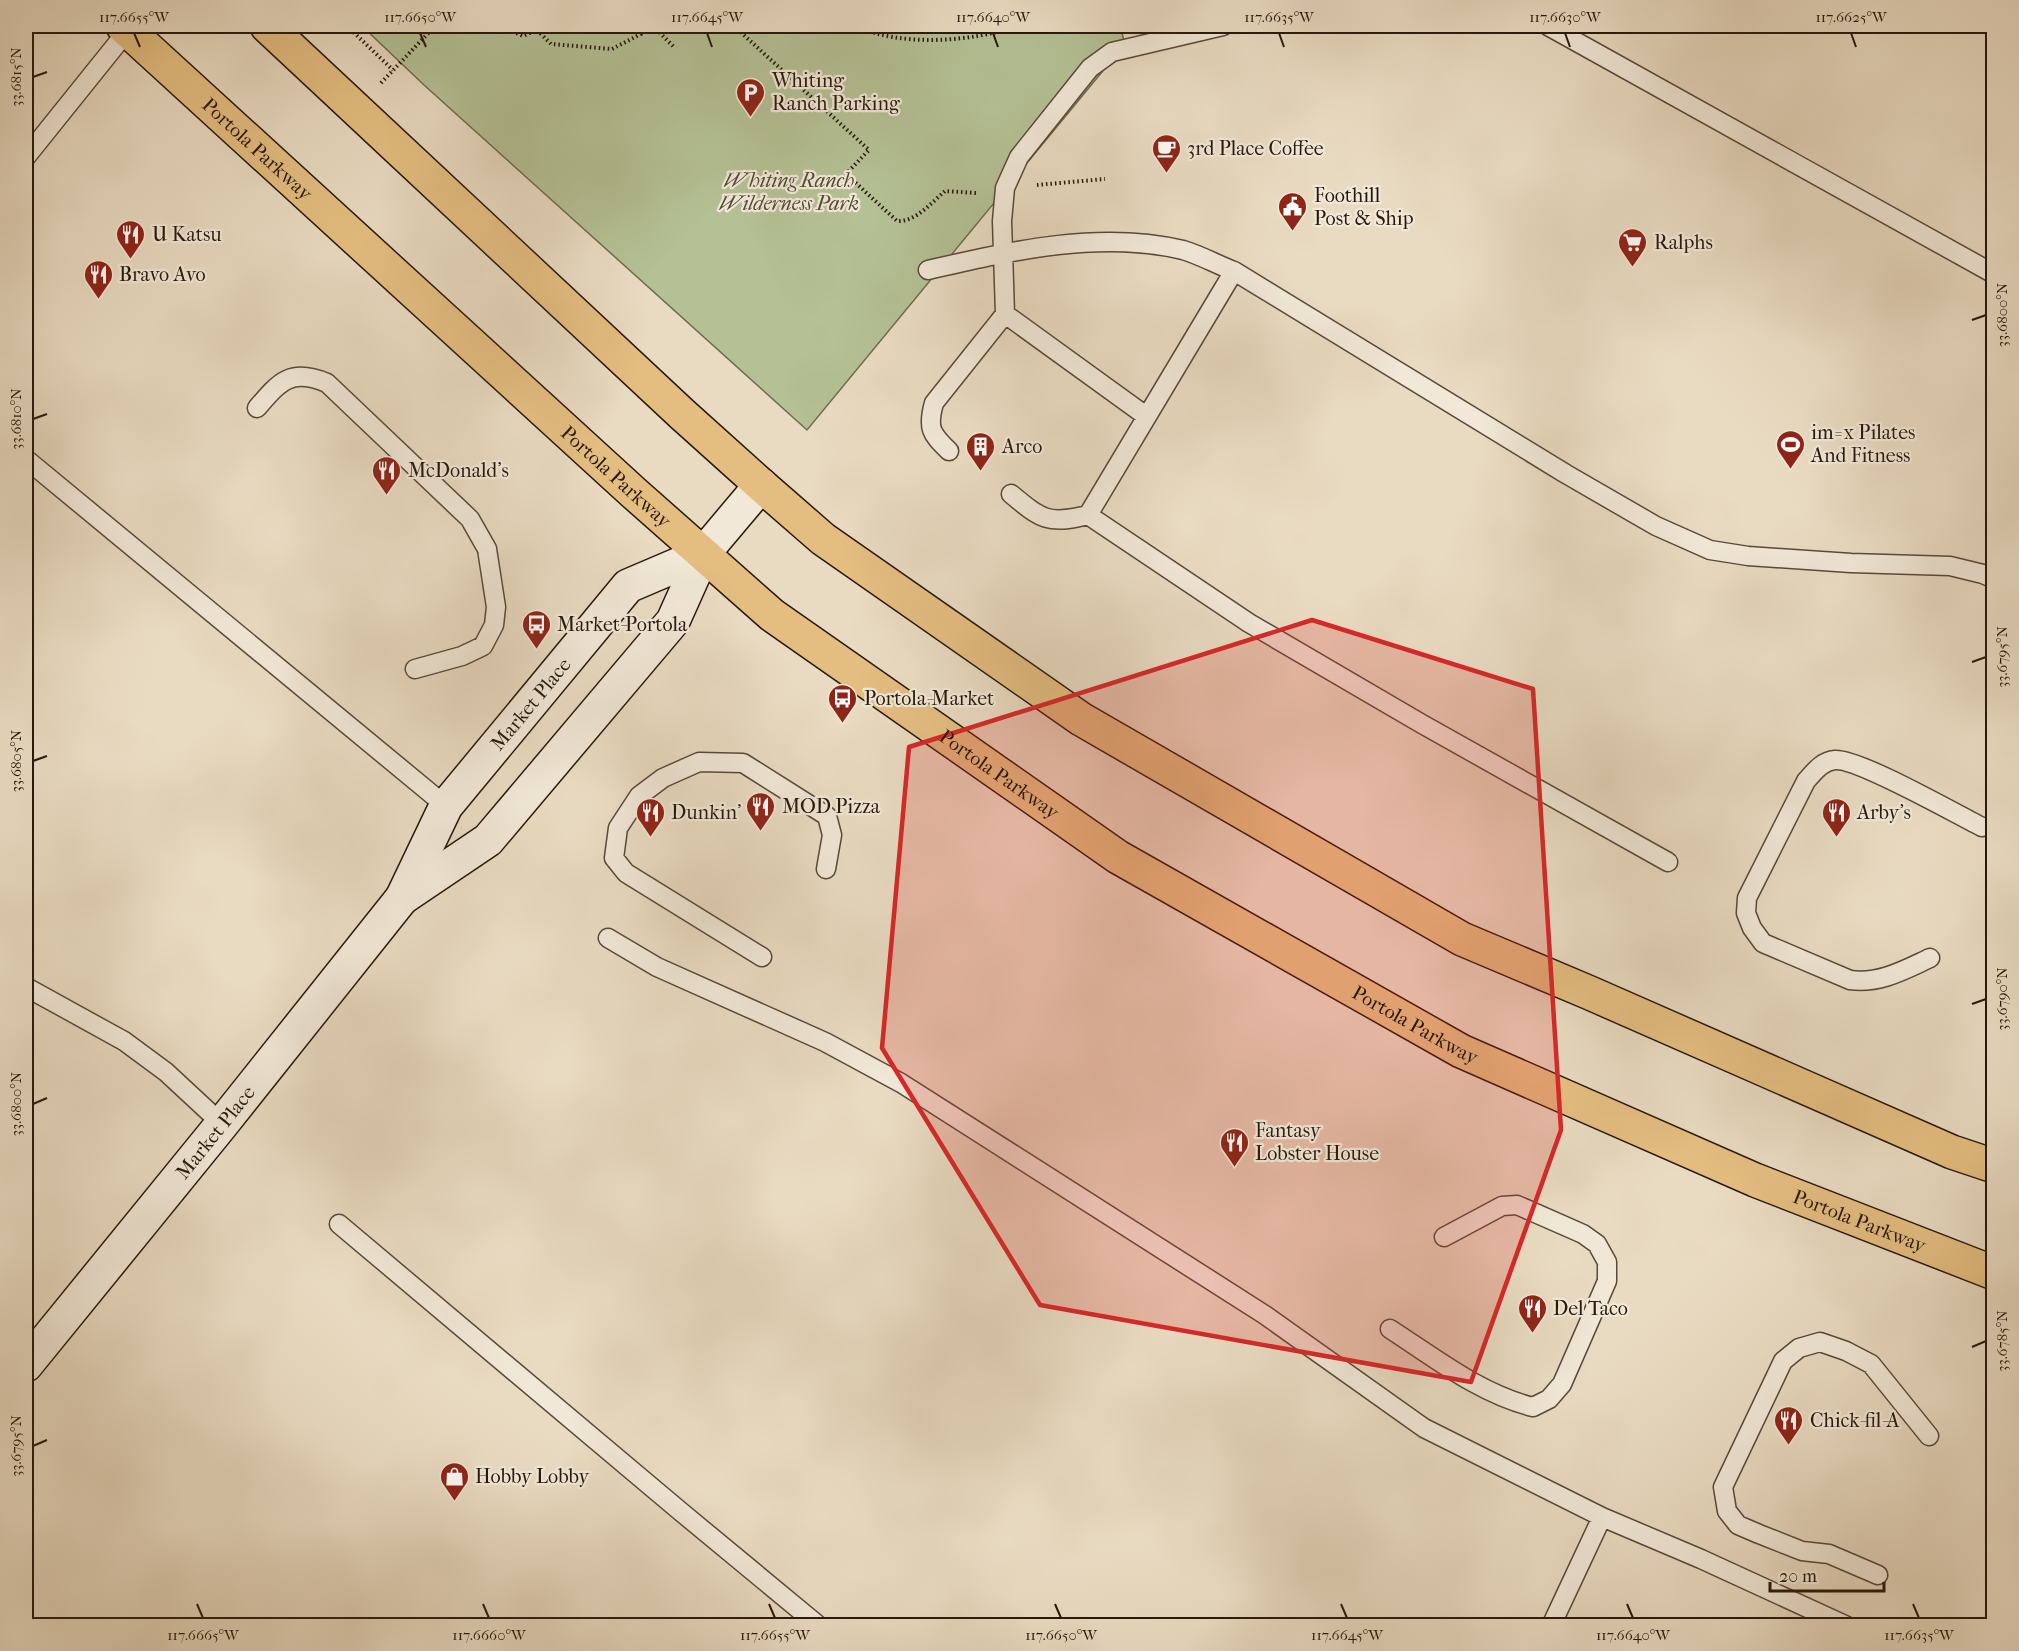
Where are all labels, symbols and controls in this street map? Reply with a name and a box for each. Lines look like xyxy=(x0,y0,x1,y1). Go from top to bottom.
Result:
text: 117.6655°W xyxy=(99,8,170,26)
text: 117.6650°W xyxy=(384,8,457,26)
text: 117.6645°W xyxy=(671,8,744,26)
text: 117.6640°W xyxy=(956,8,1031,26)
text: 117.6635°W xyxy=(1244,8,1315,26)
text: 117.6630°W xyxy=(1529,8,1602,26)
text: 117.6625°W xyxy=(1815,8,1888,26)
text: 33.6815°N xyxy=(7,47,25,107)
place label: Whiting Ranch Parking xyxy=(771,69,900,115)
parking icon: Whiting Ranch Parking xyxy=(735,76,767,118)
street label: Portola Parkway xyxy=(197,93,318,206)
cafe icon: 3rd Place Coffee xyxy=(1150,132,1182,174)
place label: 3rd Place Coffee xyxy=(1187,137,1324,160)
park label: Whiting Ranch Wilderness Park xyxy=(719,169,859,215)
place label: Foothill Post & Ship xyxy=(1314,184,1414,230)
public building icon: Foothill Post & Ship xyxy=(1277,190,1309,232)
restaurant icon: U Katsu xyxy=(115,218,147,260)
place label: U Katsu xyxy=(152,223,222,246)
supermarket icon: Ralphs xyxy=(1617,226,1649,268)
place label: Ralphs xyxy=(1654,231,1713,254)
restaurant icon: Bravo Avo xyxy=(82,258,114,300)
place label: Bravo Avo xyxy=(119,263,206,286)
text: 33.6800°N xyxy=(1993,282,2011,347)
text: 33.6810°N xyxy=(7,388,25,450)
street label: Portola Parkway xyxy=(556,421,677,533)
place label: im=x Pilates And Fitness xyxy=(1810,421,1916,467)
sports icon: im=x Pilates And Fitness xyxy=(1774,428,1806,470)
building icon: Arco xyxy=(965,430,997,472)
place label: Arco xyxy=(1001,435,1042,458)
restaurant icon: McDonald's xyxy=(371,454,403,496)
place label: McDonald's xyxy=(408,459,509,482)
bus stop icon: Market-Portola xyxy=(520,608,552,650)
place label: Market-Portola xyxy=(557,613,688,636)
text: 33.6795°N xyxy=(1993,626,2011,688)
street label: Market Place xyxy=(486,653,576,755)
bus stop icon: Portola-Market xyxy=(827,682,859,724)
place label: Portola-Market xyxy=(864,687,994,710)
street label: Portola Parkway xyxy=(935,725,1064,825)
text: 33.6805°N xyxy=(7,729,25,792)
restaurant icon: MOD Pizza xyxy=(745,790,777,832)
place label: MOD Pizza xyxy=(782,795,881,818)
restaurant icon: Dunkin' xyxy=(634,796,666,838)
restaurant icon: Arby's xyxy=(1820,796,1852,838)
place label: Dunkin' xyxy=(671,801,741,824)
place label: Arby's xyxy=(1856,801,1911,824)
text: 33.6790°N xyxy=(1993,967,2011,1031)
street label: Portola Parkway xyxy=(1348,981,1483,1070)
text: 33.6800°N xyxy=(7,1071,25,1136)
street label: Market Place xyxy=(171,1081,260,1184)
place label: Fantasy Lobster House xyxy=(1255,1119,1379,1165)
restaurant icon: Fantasy Lobster House xyxy=(1218,1126,1250,1168)
street label: Portola Parkway xyxy=(1790,1185,1930,1258)
restaurant icon: Del Taco xyxy=(1516,1292,1548,1334)
place label: Del Taco xyxy=(1553,1297,1628,1320)
text: 33.6785°N xyxy=(1993,1310,2011,1372)
restaurant icon: Chick-fil-A xyxy=(1773,1404,1805,1446)
place label: Chick-fil-A xyxy=(1810,1409,1901,1432)
text: 33.6795°N xyxy=(7,1415,25,1477)
shop icon: Hobby Lobby xyxy=(438,1460,470,1502)
place label: Hobby Lobby xyxy=(475,1465,590,1488)
scale bar xyxy=(1770,1555,1884,1593)
text: 20 m xyxy=(1779,1566,1817,1587)
text: 117.6665°W xyxy=(167,1626,240,1644)
text: 117.6660°W xyxy=(452,1626,527,1644)
text: 117.6655°W xyxy=(740,1626,811,1644)
text: 117.6650°W xyxy=(1025,1626,1098,1644)
text: 117.6645°W xyxy=(1311,1626,1384,1644)
text: 117.6640°W xyxy=(1596,1626,1671,1644)
text: 117.6635°W xyxy=(1884,1626,1955,1644)

